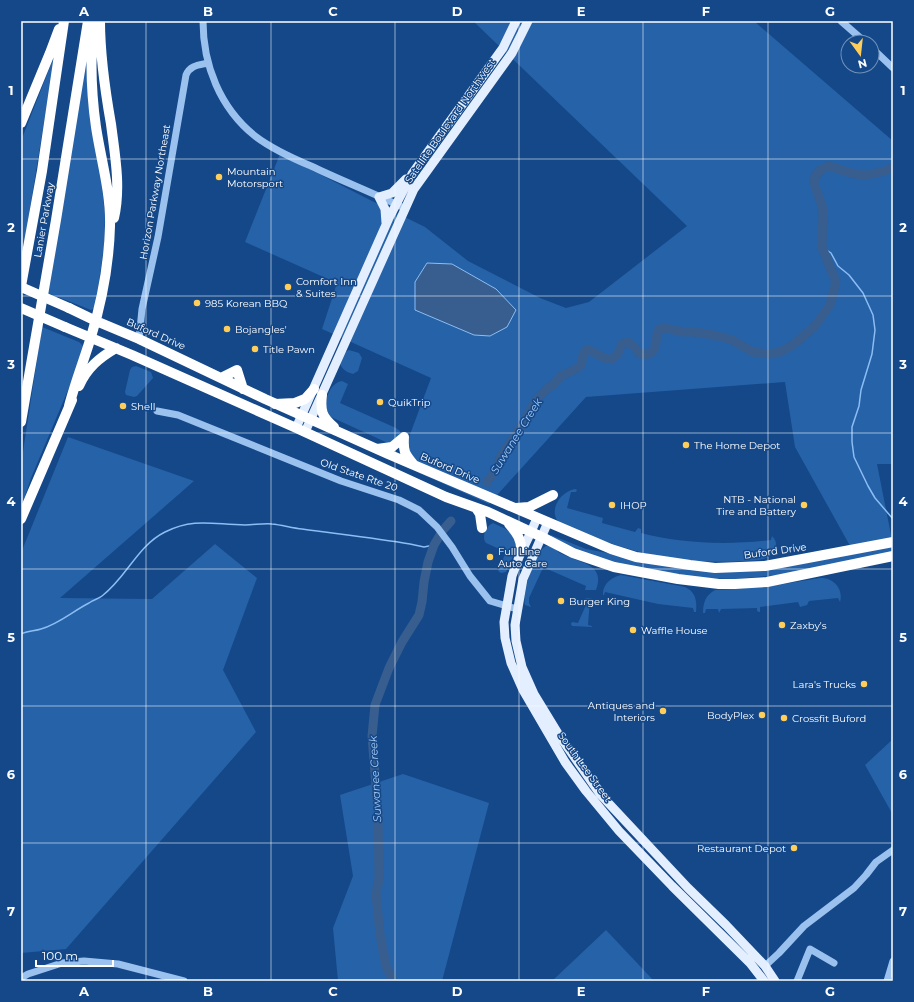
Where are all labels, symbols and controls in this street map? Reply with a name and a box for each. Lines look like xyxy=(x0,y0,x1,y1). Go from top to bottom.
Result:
text: A xyxy=(78,3,90,19)
text: B xyxy=(203,3,213,19)
text: C xyxy=(328,3,338,19)
text: D xyxy=(452,3,463,19)
text: E xyxy=(577,3,586,19)
text: F xyxy=(702,3,710,19)
text: G xyxy=(825,3,835,19)
north arrow xyxy=(840,34,880,74)
street label: Satellite Boulevard Northwest xyxy=(402,56,498,186)
text: N xyxy=(856,56,869,72)
text: 1 xyxy=(8,82,14,98)
text: 1 xyxy=(900,82,906,98)
street label: Horizon Parkway Northeast xyxy=(137,124,173,260)
place label: Mountain Motorsport xyxy=(227,165,283,190)
marker: Mountain Motorsport xyxy=(214,172,224,182)
street label: Lanier Parkway xyxy=(31,181,57,259)
text: 2 xyxy=(7,219,15,235)
text: 2 xyxy=(899,219,907,235)
place label: Comfort Inn & Suites xyxy=(296,275,357,300)
marker: Comfort Inn & Suites xyxy=(283,282,293,292)
place label: 985 Korean BBQ xyxy=(205,297,288,310)
marker: 985 Korean BBQ xyxy=(192,298,202,308)
street label: Buford Drive xyxy=(124,315,188,353)
place label: Bojangles' xyxy=(235,323,287,336)
marker: Bojangles' xyxy=(222,324,232,334)
place label: Title Pawn xyxy=(263,343,315,356)
marker: Title Pawn xyxy=(250,344,260,354)
text: 3 xyxy=(6,356,15,372)
text: 3 xyxy=(898,356,907,372)
water label: Suwanee Creek xyxy=(487,395,545,476)
place label: QuikTrip xyxy=(388,396,431,409)
marker: QuikTrip xyxy=(375,397,385,407)
place label: Shell xyxy=(131,400,155,413)
marker: Shell xyxy=(118,401,128,411)
place label: The Home Depot xyxy=(694,439,780,452)
marker: The Home Depot xyxy=(681,440,691,450)
street label: Buford Drive xyxy=(418,450,482,486)
street label: Old State Rte 20 xyxy=(319,456,400,494)
text: 4 xyxy=(7,493,16,509)
place label: NTB - National Tire and Battery xyxy=(716,493,797,518)
text: 4 xyxy=(899,493,908,509)
place label: IHOP xyxy=(620,499,647,512)
marker: IHOP xyxy=(607,500,617,510)
marker: NTB - National Tire and Battery xyxy=(799,500,809,510)
street label: Buford Drive xyxy=(743,540,807,562)
place label: Full Line Auto Care xyxy=(498,545,547,570)
marker: Full Line Auto Care xyxy=(485,552,495,562)
place label: Burger King xyxy=(569,595,630,608)
marker: Burger King xyxy=(556,596,566,606)
place label: Zaxby's xyxy=(790,619,827,632)
marker: Zaxby's xyxy=(777,620,787,630)
place label: Waffle House xyxy=(641,624,708,637)
marker: Waffle House xyxy=(628,625,638,635)
text: 5 xyxy=(7,629,15,645)
text: 5 xyxy=(899,629,907,645)
place label: Lara's Trucks xyxy=(793,678,856,691)
marker: Lara's Trucks xyxy=(859,679,869,689)
place label: Antiques and Interiors xyxy=(588,699,655,724)
marker: Antiques and Interiors xyxy=(658,706,668,716)
place label: BodyPlex xyxy=(707,709,755,722)
marker: BodyPlex xyxy=(757,710,767,720)
place label: Crossfit Buford xyxy=(792,712,866,725)
marker: Crossfit Buford xyxy=(779,713,789,723)
street label: South Lee Street xyxy=(555,729,615,805)
water label: Suwanee Creek xyxy=(366,735,384,823)
text: 6 xyxy=(7,766,16,782)
text: 6 xyxy=(899,766,908,782)
place label: Restaurant Depot xyxy=(697,842,786,855)
marker: Restaurant Depot xyxy=(789,843,799,853)
text: 7 xyxy=(7,903,15,919)
text: 7 xyxy=(899,903,907,919)
scale bar xyxy=(36,942,113,968)
text: 100 m xyxy=(42,948,78,963)
text: A xyxy=(78,983,90,999)
text: B xyxy=(203,983,213,999)
text: C xyxy=(328,983,338,999)
text: D xyxy=(452,983,463,999)
text: E xyxy=(577,983,586,999)
text: F xyxy=(702,983,710,999)
text: G xyxy=(825,983,835,999)

